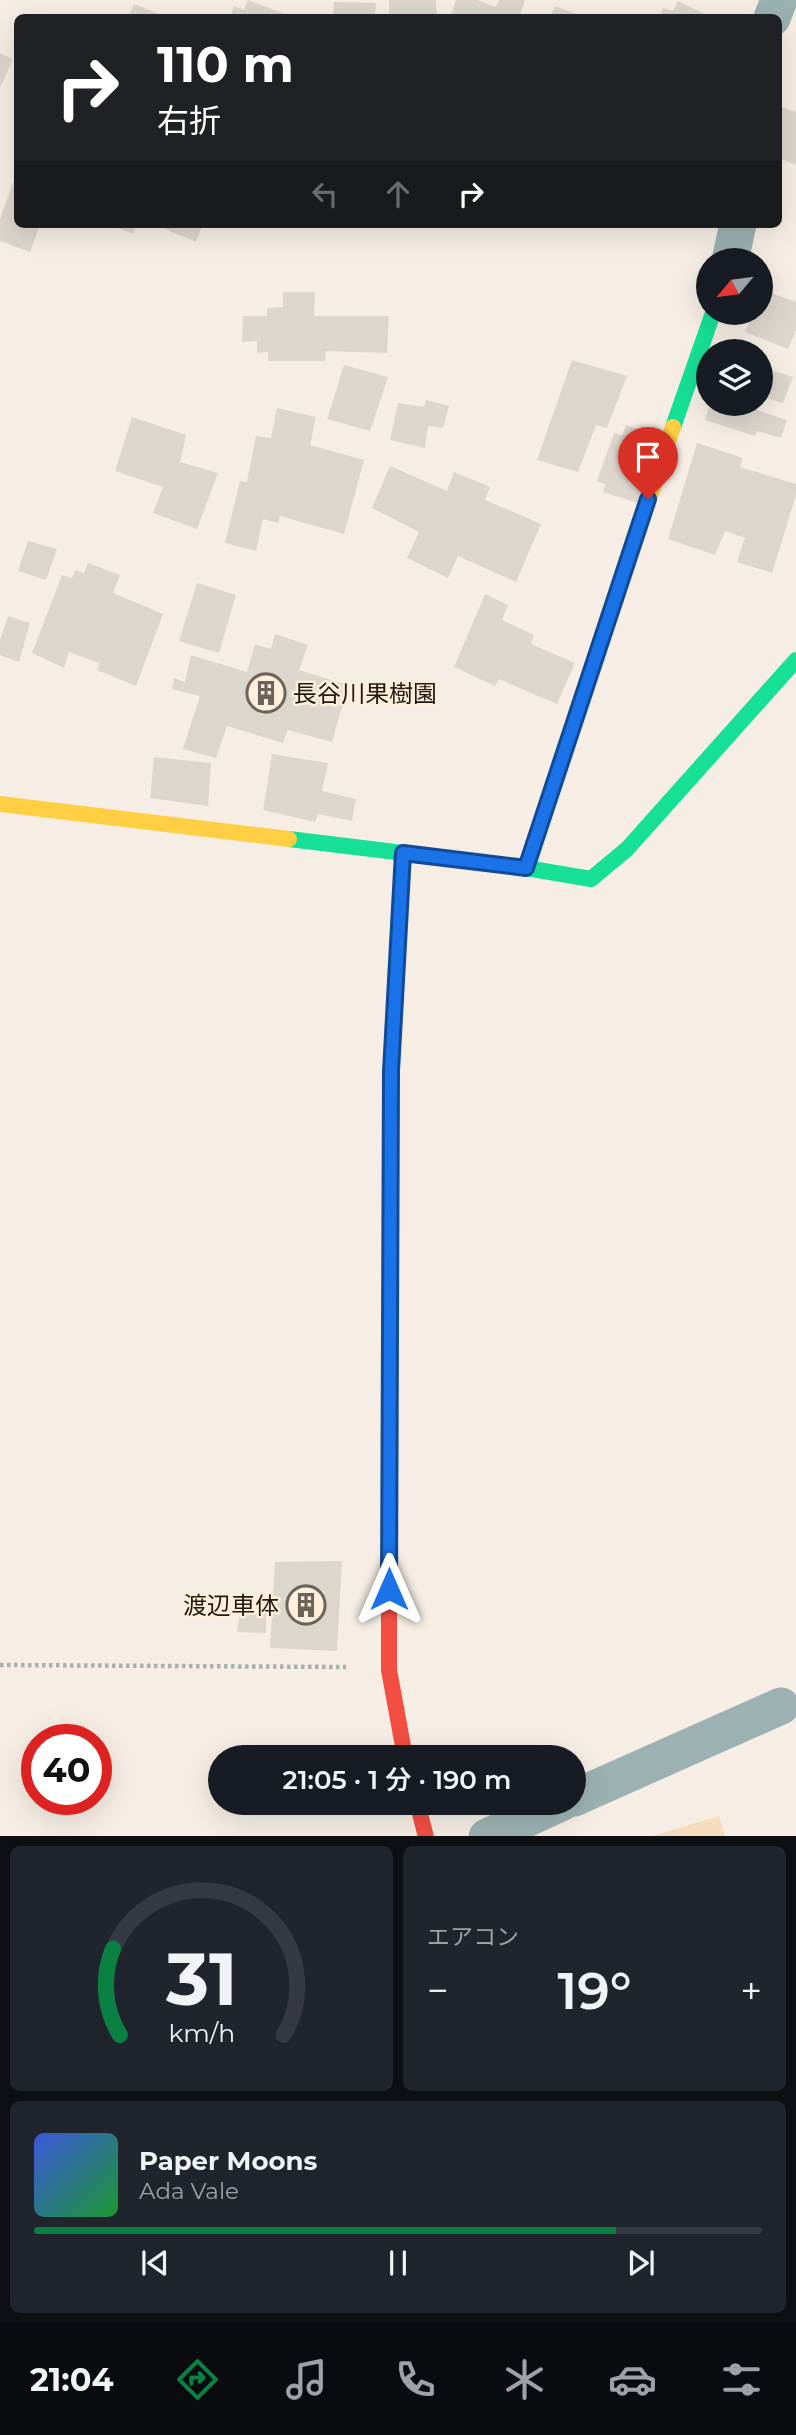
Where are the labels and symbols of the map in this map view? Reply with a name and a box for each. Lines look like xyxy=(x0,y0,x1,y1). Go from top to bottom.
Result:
north arrow xyxy=(696,248,774,326)
pin xyxy=(618,427,678,499)
building icon: 長谷川果樹園 xyxy=(245,672,287,714)
place label: 長谷川果樹園 xyxy=(293,679,437,708)
position arrow xyxy=(352,1552,426,1626)
building icon: 渡辺車体 xyxy=(285,1584,327,1626)
place label: 渡辺車体 xyxy=(183,1591,279,1620)
speed limit sign: 40 xyxy=(21,1724,112,1815)

